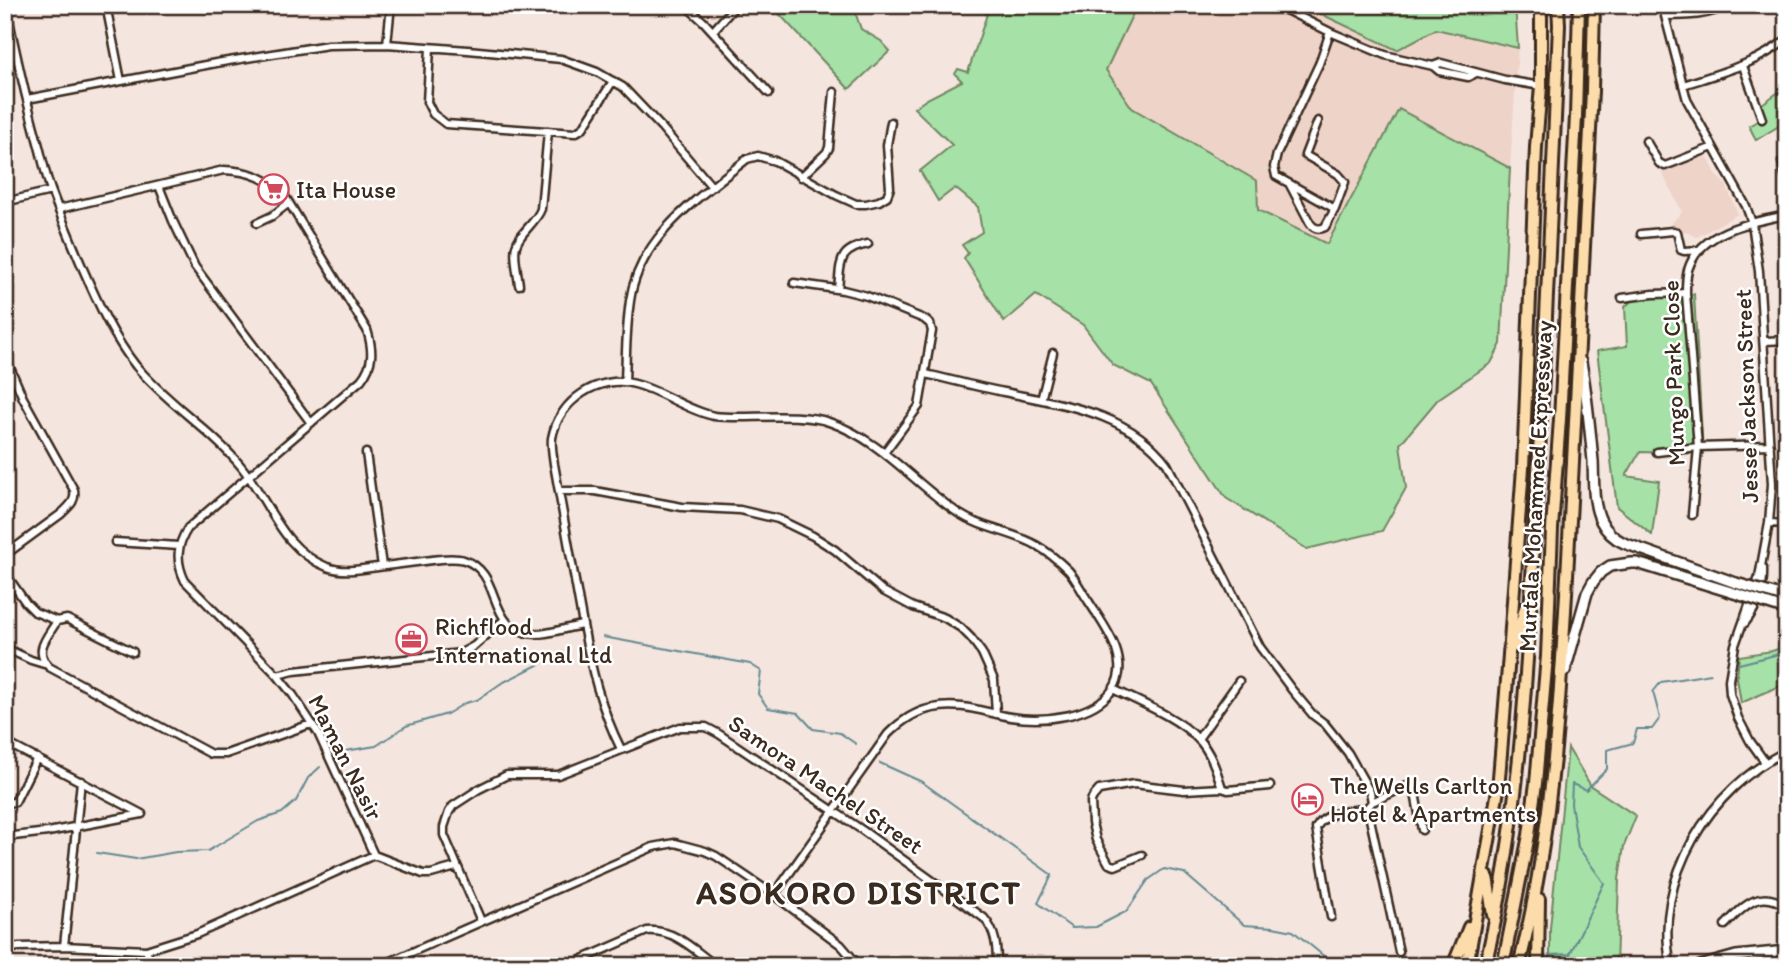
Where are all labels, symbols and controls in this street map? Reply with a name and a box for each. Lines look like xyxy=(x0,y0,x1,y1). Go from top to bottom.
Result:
supermarket icon: Ita House xyxy=(256,172,290,206)
place label: Ita House xyxy=(296,175,396,204)
street label: Mungo Park Close xyxy=(1655,280,1691,466)
street label: Jesse Jackson Street xyxy=(1728,289,1764,503)
street label: Murtala Mohammed Expressway xyxy=(1512,320,1558,652)
place label: Richflood International Ltd xyxy=(435,612,612,669)
office icon: Richflood International Ltd xyxy=(395,623,429,657)
street label: Maman Nasir xyxy=(302,690,390,825)
street label: Samora Machel Street xyxy=(723,708,929,860)
place label: The Wells Carlton Hotel & Apartments xyxy=(1330,771,1536,828)
hotel icon: The Wells Carlton Hotel & Apartments xyxy=(1290,782,1324,816)
district label: ASOKORO DISTRICT xyxy=(695,874,1022,912)

